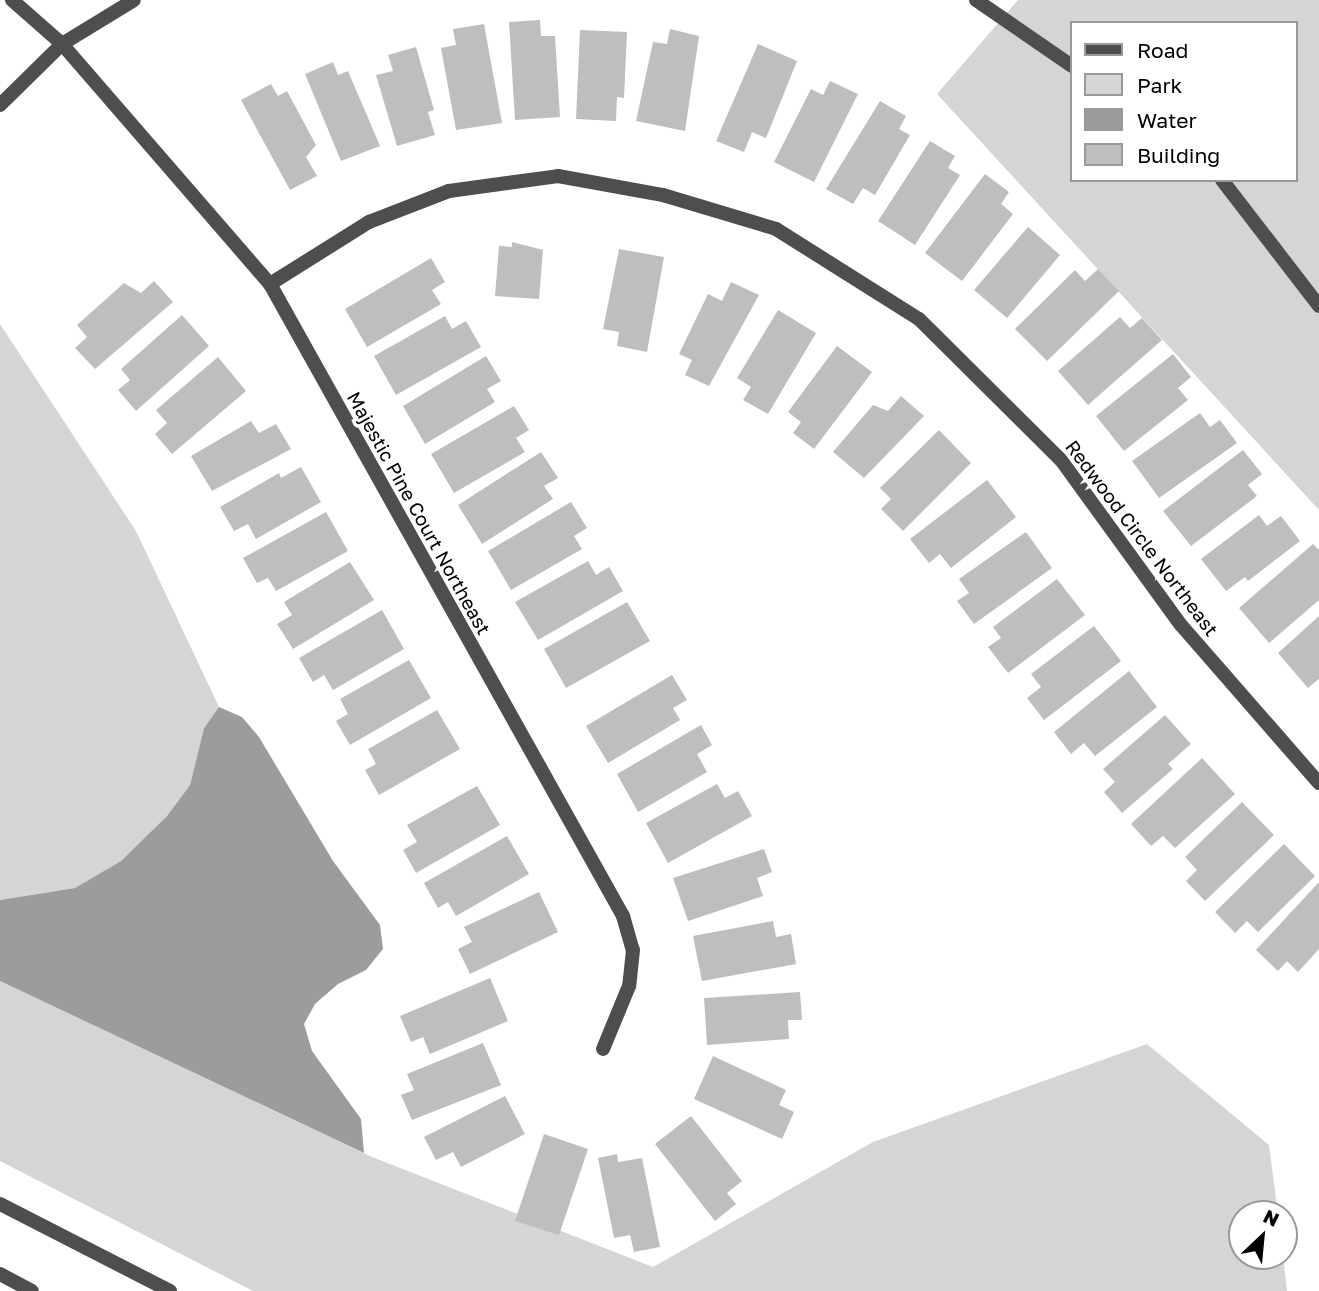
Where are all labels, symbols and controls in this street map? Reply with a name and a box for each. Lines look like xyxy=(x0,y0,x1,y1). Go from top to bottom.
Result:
legend xyxy=(1070,21,1298,182)
text: Road xyxy=(1137,37,1188,63)
text: Park xyxy=(1137,72,1182,98)
text: Water xyxy=(1137,107,1197,133)
text: Building xyxy=(1137,142,1220,168)
street label: Majestic Pine Court Northeast xyxy=(343,388,495,638)
street label: Redwood Circle Northeast xyxy=(1061,436,1223,640)
north arrow xyxy=(1228,1200,1298,1270)
text: N xyxy=(1260,1204,1283,1231)

